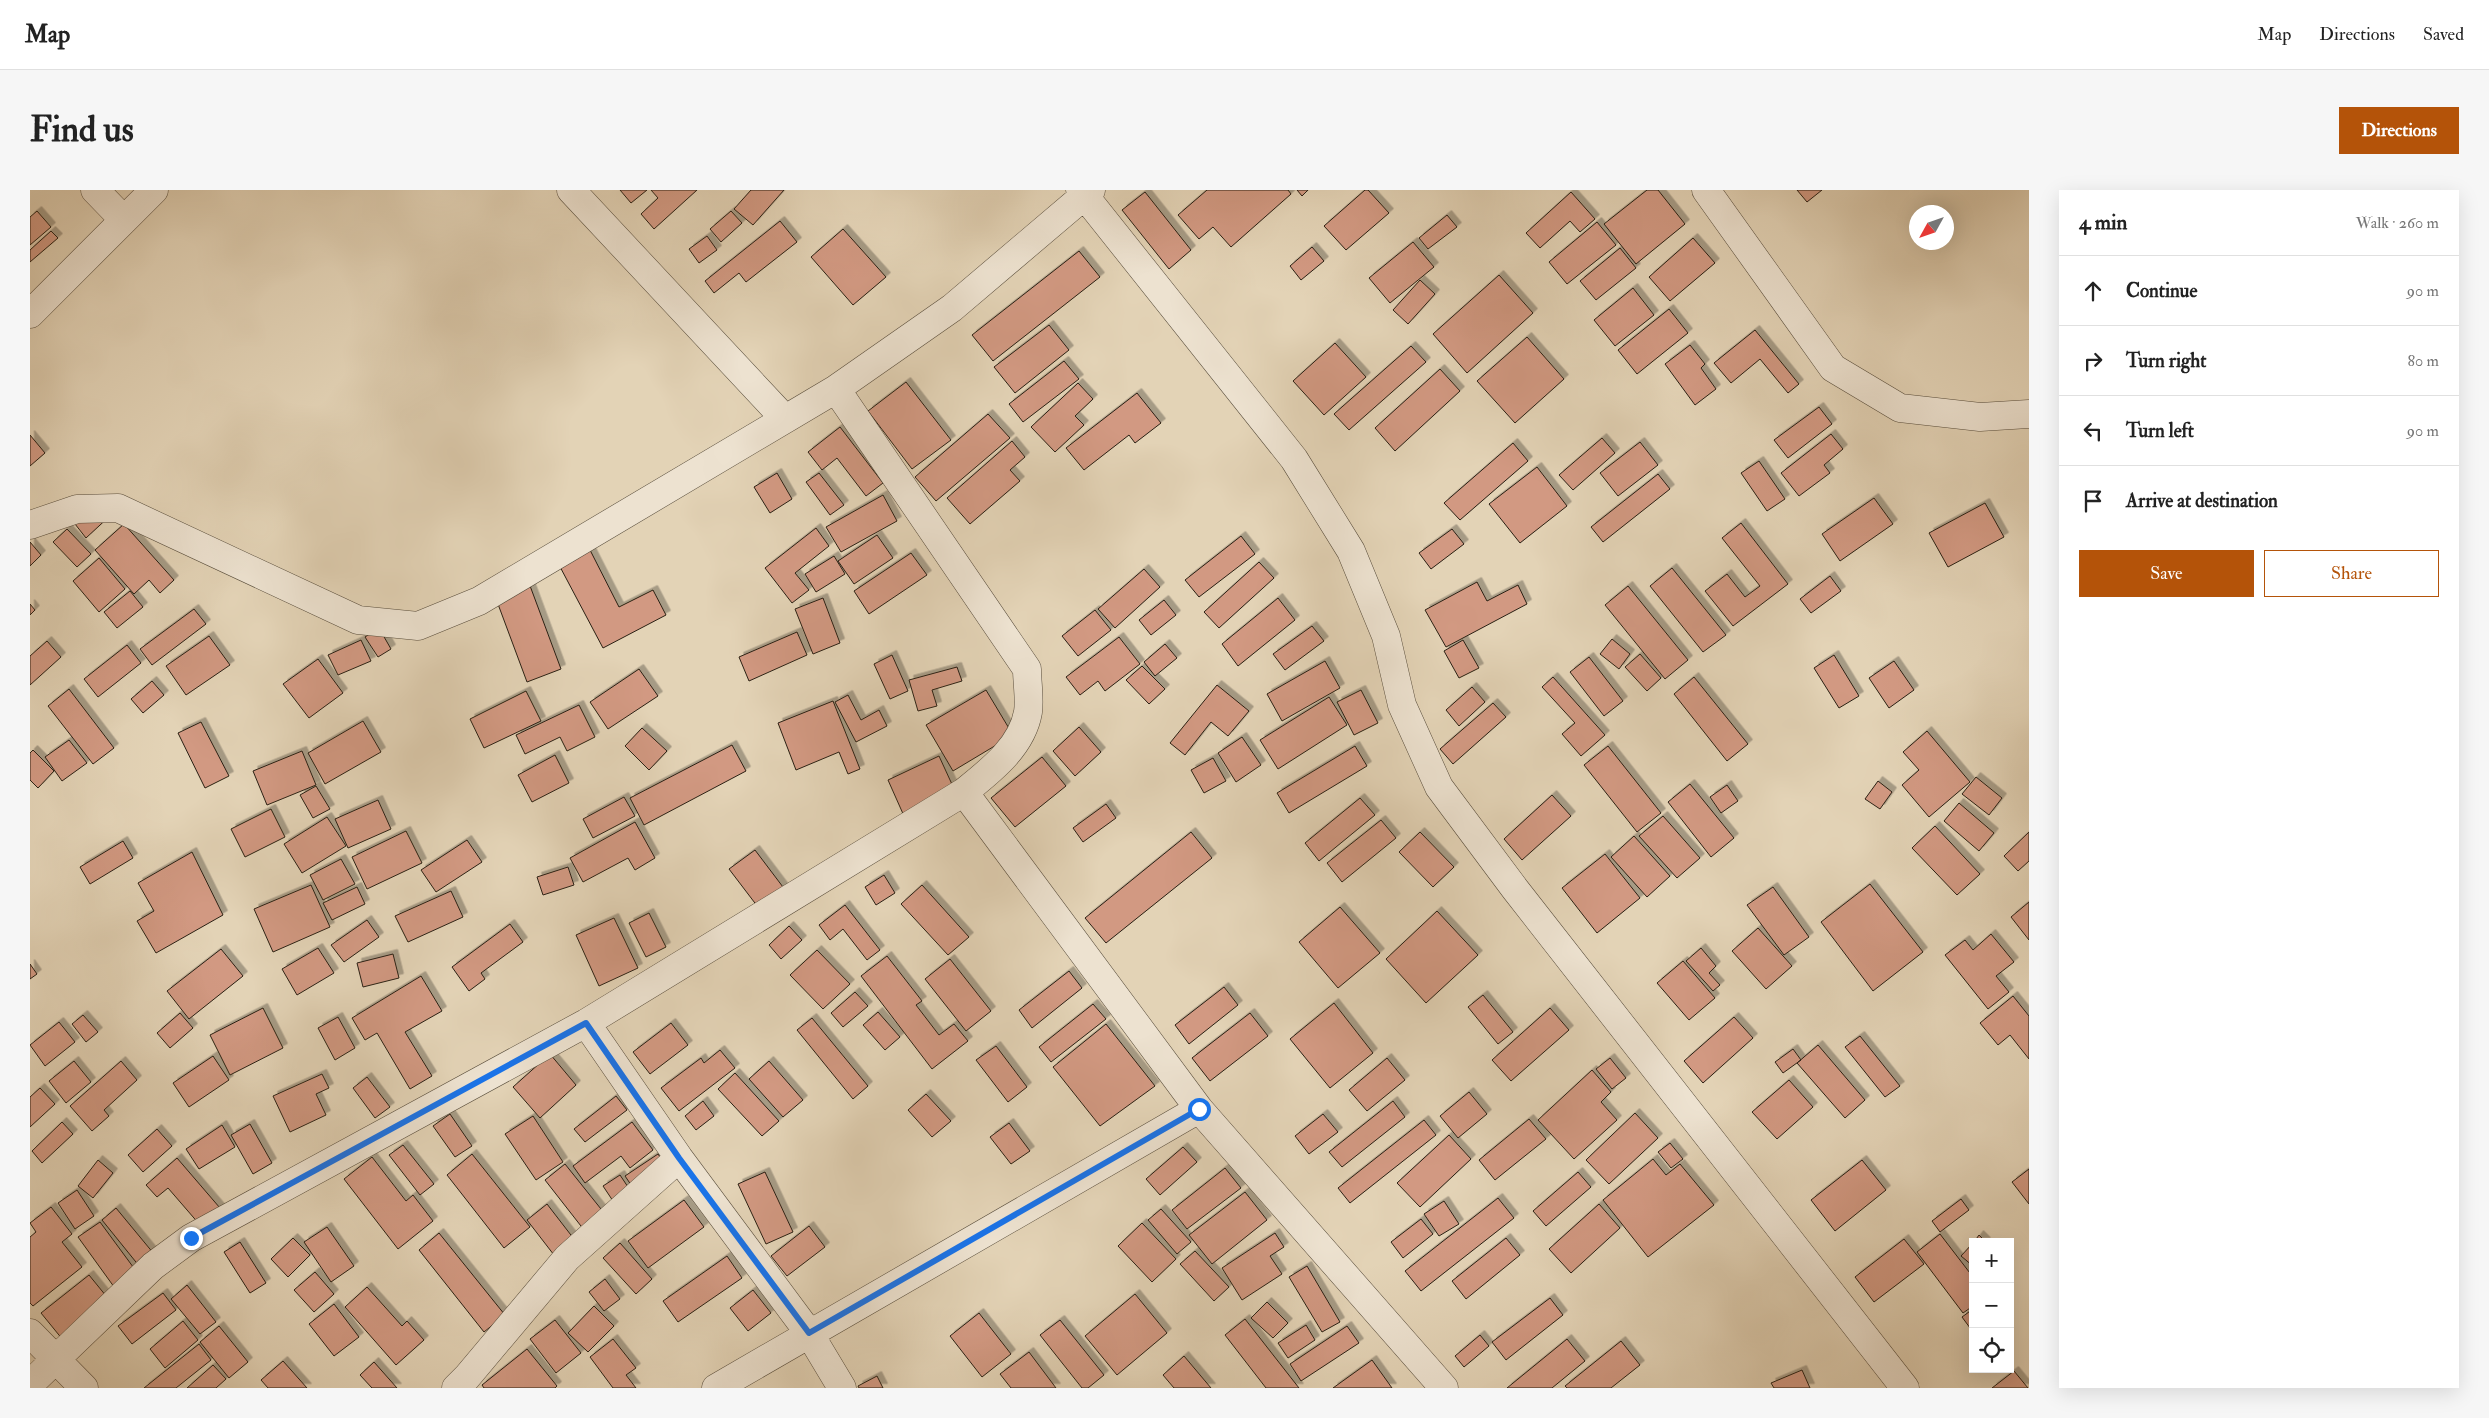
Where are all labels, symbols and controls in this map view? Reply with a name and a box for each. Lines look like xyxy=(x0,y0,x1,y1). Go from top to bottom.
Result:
text: Map xyxy=(25,19,70,50)
text: Map xyxy=(2258,23,2291,46)
text: Directions xyxy=(2319,23,2395,46)
text: Saved xyxy=(2423,23,2464,46)
button: Directions xyxy=(2339,107,2459,154)
text: Find us xyxy=(30,108,134,152)
north arrow xyxy=(1909,205,1954,250)
text: 4 min xyxy=(2079,209,2127,236)
text: Walk · 260 m xyxy=(2356,213,2439,233)
icon: ahead xyxy=(2079,277,2107,305)
text: Continue xyxy=(2126,279,2197,303)
text: 90 m xyxy=(2407,281,2439,301)
icon: right xyxy=(2079,347,2107,375)
text: Turn right xyxy=(2126,349,2206,373)
text: 80 m xyxy=(2408,351,2439,371)
icon: left xyxy=(2079,417,2107,445)
text: Turn left xyxy=(2126,419,2194,443)
text: 90 m xyxy=(2407,421,2439,441)
icon: arrive xyxy=(2079,487,2107,515)
text: Arrive at destination xyxy=(2126,489,2278,513)
button: Save xyxy=(2079,550,2254,597)
button: Share xyxy=(2264,550,2439,597)
route start xyxy=(1188,1098,1211,1121)
route end xyxy=(180,1227,203,1250)
map controls xyxy=(1969,1238,2014,1373)
button: + xyxy=(1969,1238,2014,1283)
button: − xyxy=(1969,1283,2014,1328)
button: locate xyxy=(1969,1328,2014,1373)

